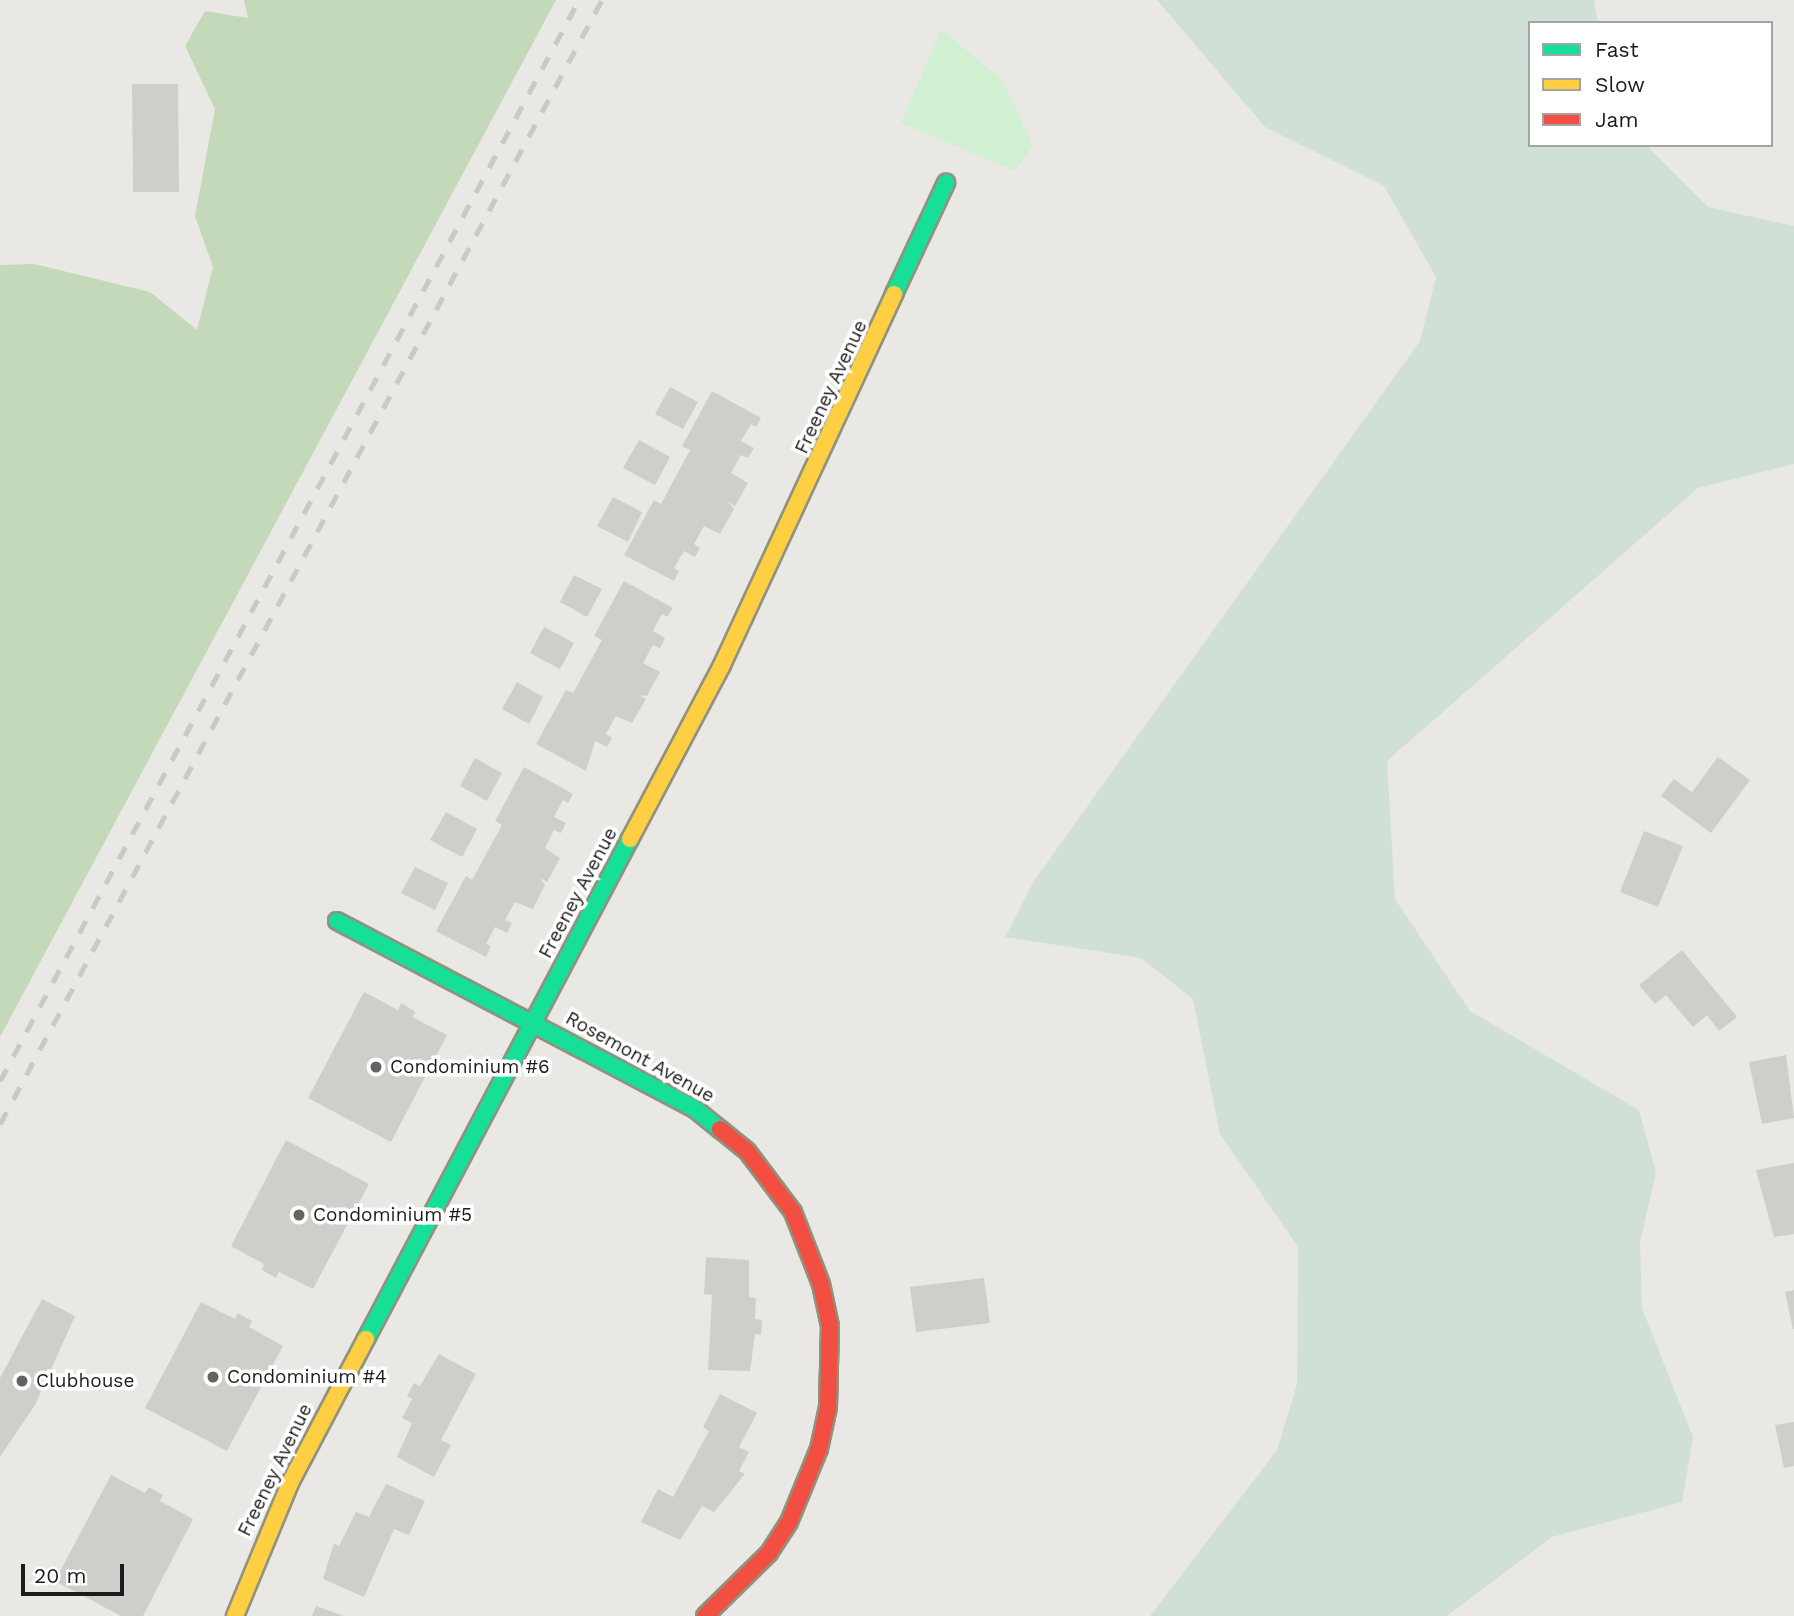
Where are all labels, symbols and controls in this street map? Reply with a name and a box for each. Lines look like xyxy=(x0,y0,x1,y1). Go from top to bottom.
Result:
legend xyxy=(1528,21,1773,147)
text: Fast xyxy=(1595,37,1639,62)
text: Slow xyxy=(1595,72,1645,97)
text: Jam xyxy=(1595,107,1638,132)
street label: Freeney Avenue xyxy=(790,316,872,458)
street label: Freeney Avenue xyxy=(534,823,622,963)
street label: Rosemont Avenue xyxy=(561,1006,719,1108)
place label: Condominium #6 xyxy=(390,1056,549,1078)
marker: Condominium #6 xyxy=(368,1059,384,1075)
place label: Condominium #5 xyxy=(313,1204,472,1226)
marker: Condominium #5 xyxy=(291,1207,307,1223)
place label: Condominium #4 xyxy=(227,1366,387,1388)
marker: Condominium #4 xyxy=(205,1369,221,1385)
place label: Clubhouse xyxy=(36,1370,134,1392)
marker: Clubhouse xyxy=(14,1373,30,1389)
street label: Freeney Avenue xyxy=(233,1399,317,1541)
scale bar xyxy=(24,1550,128,1594)
text: 20 m xyxy=(34,1563,86,1588)

